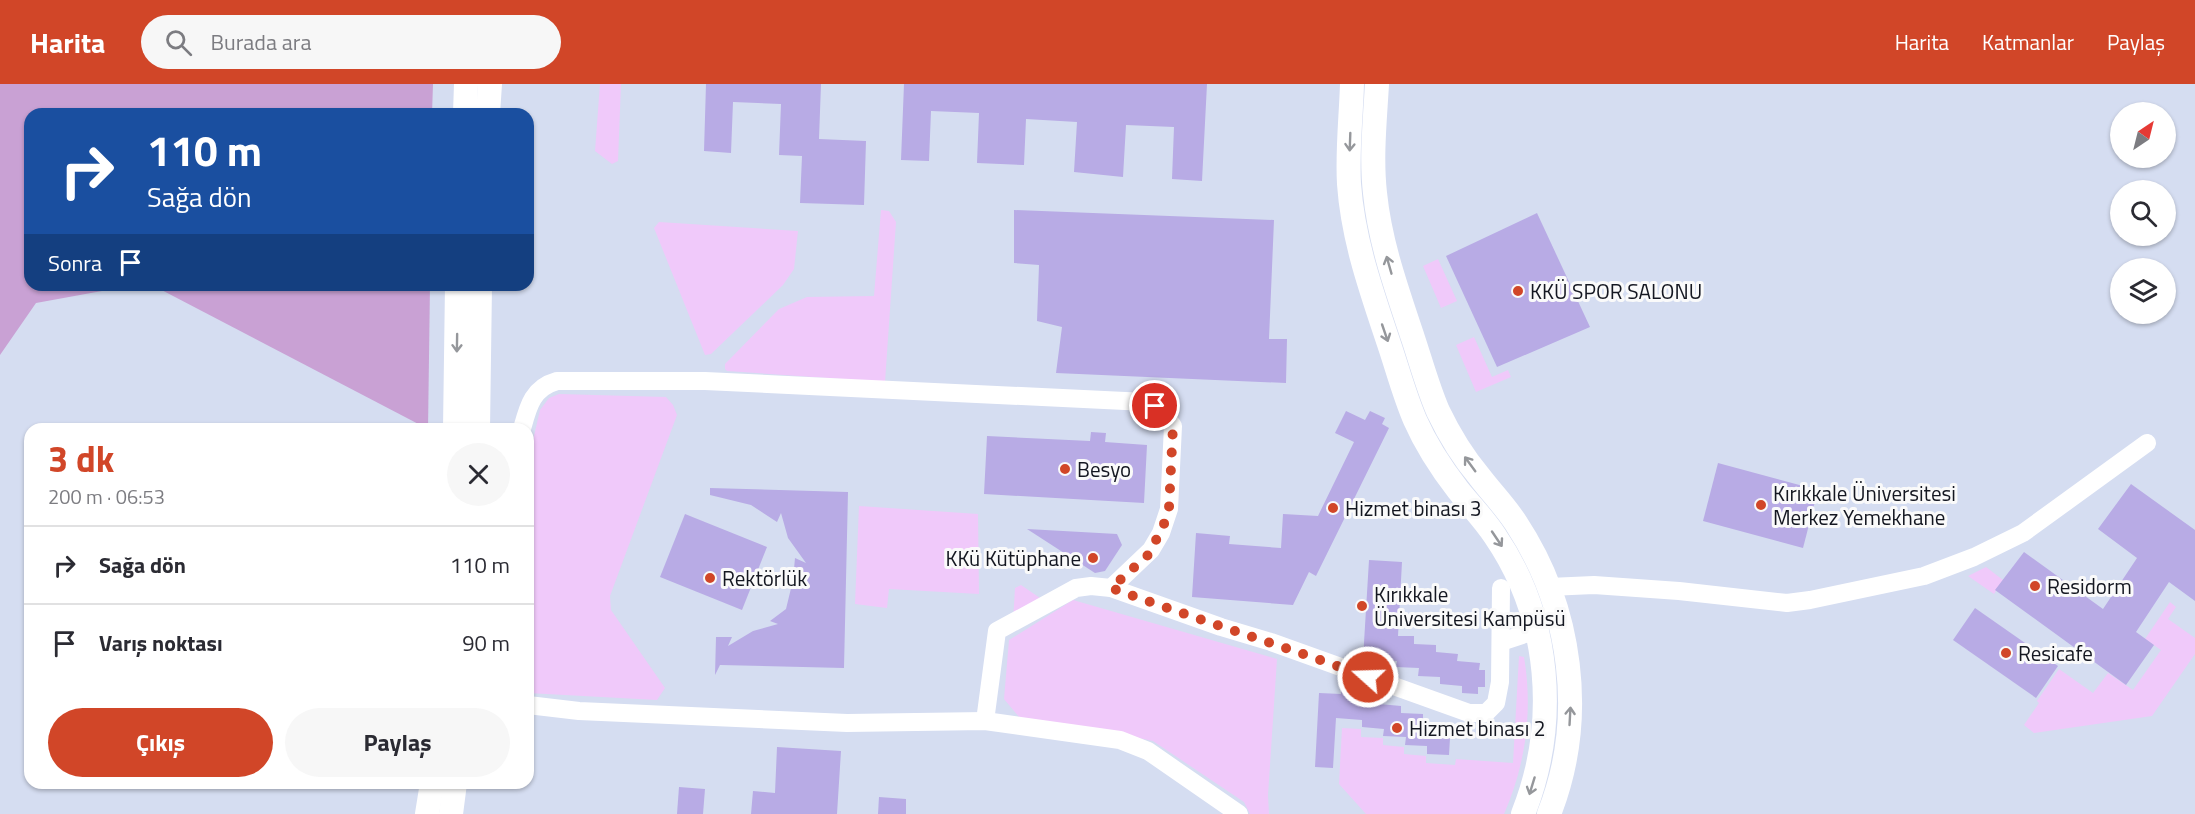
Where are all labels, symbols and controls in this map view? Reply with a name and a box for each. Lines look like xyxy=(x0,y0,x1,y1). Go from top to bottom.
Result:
search box xyxy=(141,15,561,69)
text: Harita xyxy=(30,21,105,64)
text: Burada ara xyxy=(210,25,311,59)
icon: search xyxy=(162,26,195,59)
text: Harita xyxy=(1895,26,1949,58)
text: Katmanlar xyxy=(1982,26,2074,58)
text: Paylaş xyxy=(2107,26,2165,58)
north arrow xyxy=(2110,102,2176,168)
map controls xyxy=(2110,102,2176,324)
text: 110 m xyxy=(147,118,262,182)
icon: right xyxy=(48,132,126,210)
one-way arrow xyxy=(1344,132,1355,152)
text: Sağa dön xyxy=(147,176,252,217)
button: search xyxy=(2110,180,2176,246)
text: Sonra xyxy=(48,246,102,280)
icon: arrive xyxy=(114,246,147,279)
one-way arrow xyxy=(1383,256,1394,275)
button: layers xyxy=(2110,258,2176,324)
place label: KKÜ SPOR SALONU xyxy=(1530,275,1702,307)
marker: KKÜ SPOR SALONU xyxy=(1511,284,1525,298)
one-way arrow xyxy=(1381,323,1392,341)
one-way arrow xyxy=(451,333,462,353)
pin xyxy=(1129,380,1180,431)
icon: arrive xyxy=(1138,389,1171,422)
text: 3 dk xyxy=(48,431,114,486)
button: close xyxy=(447,443,510,506)
place label: Besyo xyxy=(1077,453,1131,485)
one-way arrow xyxy=(1463,456,1476,472)
marker: Besyo xyxy=(1058,462,1072,476)
place label: Kırıkkale Üniversitesi Merkez Yemekhane xyxy=(1773,477,1956,533)
text: 200 m · 06:53 xyxy=(48,481,165,512)
place label: Hizmet binası 3 xyxy=(1345,492,1482,524)
marker: Kırıkkale Üniversitesi Merkez Yemekhane xyxy=(1754,498,1768,512)
marker: Hizmet binası 3 xyxy=(1326,501,1340,515)
one-way arrow xyxy=(1491,530,1503,547)
place label: KKü Kütüphane xyxy=(946,542,1081,574)
text: Sağa dön xyxy=(99,548,186,582)
text: 110 m xyxy=(450,548,510,582)
icon: right xyxy=(48,549,81,582)
marker: KKü Kütüphane xyxy=(1086,551,1100,565)
place label: Rektörlük xyxy=(722,562,807,594)
place label: Residorm xyxy=(2047,570,2132,602)
marker: Rektörlük xyxy=(703,571,717,585)
place label: Kırıkkale Üniversitesi Kampüsü xyxy=(1374,578,1566,634)
marker: Residorm xyxy=(2028,579,2042,593)
marker: Kırıkkale Üniversitesi Kampüsü xyxy=(1355,599,1369,613)
text: Varış noktası xyxy=(99,626,223,660)
text: 90 m xyxy=(462,626,510,660)
icon: arrive xyxy=(48,627,81,660)
place label: Resicafe xyxy=(2018,637,2093,669)
position arrow xyxy=(1336,645,1400,709)
marker: Resicafe xyxy=(1999,646,2013,660)
one-way arrow xyxy=(1564,707,1575,727)
button: Çıkış xyxy=(48,708,273,777)
button: Paylaş xyxy=(285,708,510,777)
place label: Hizmet binası 2 xyxy=(1409,712,1546,744)
marker: Hizmet binası 2 xyxy=(1390,721,1404,735)
one-way arrow xyxy=(1526,776,1537,795)

